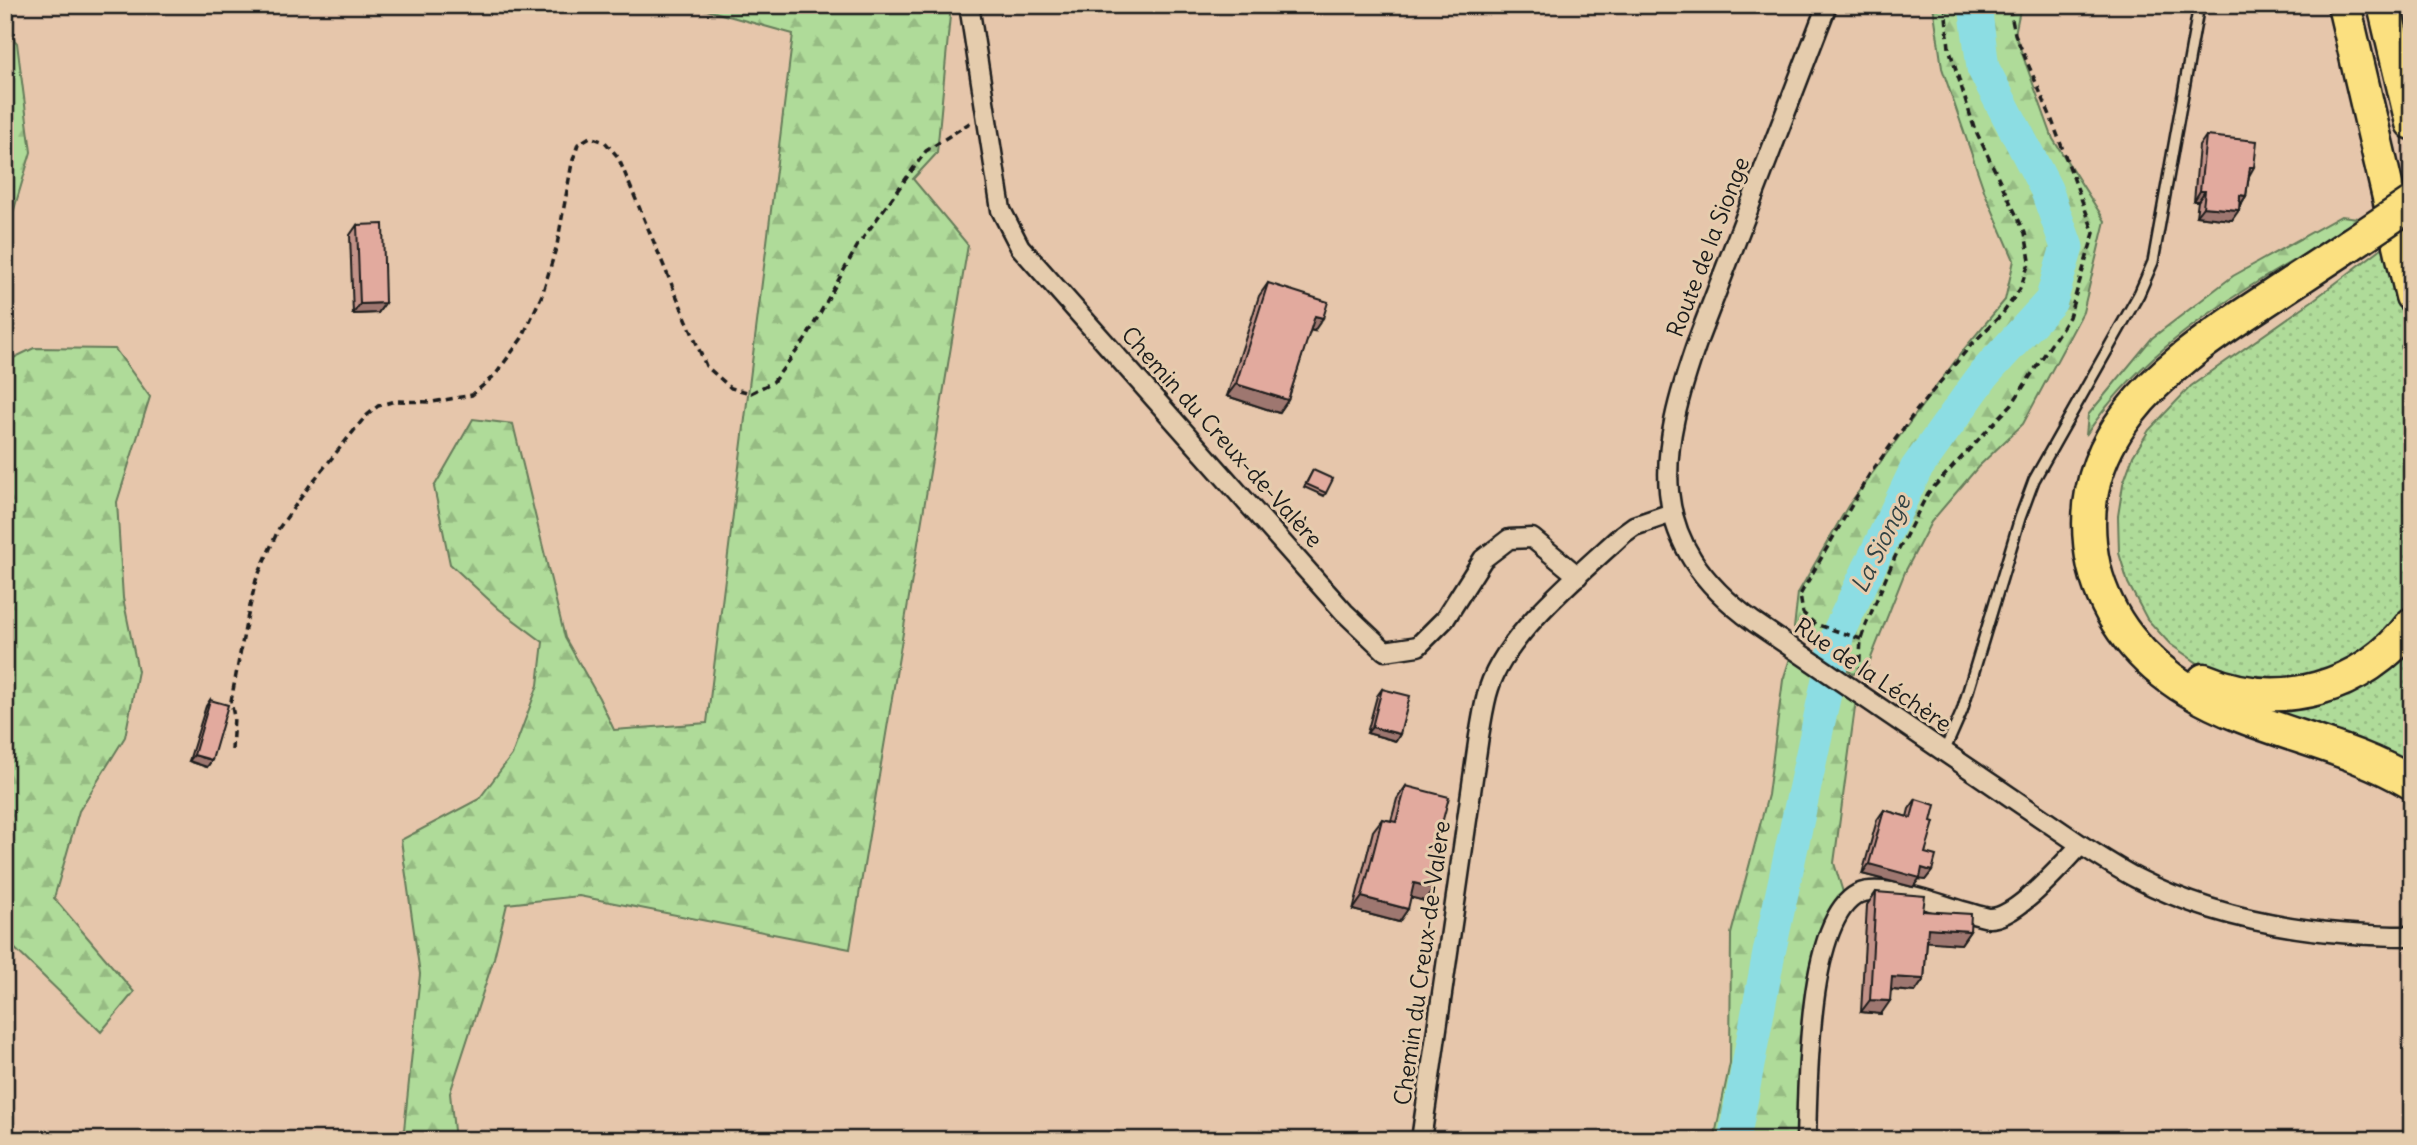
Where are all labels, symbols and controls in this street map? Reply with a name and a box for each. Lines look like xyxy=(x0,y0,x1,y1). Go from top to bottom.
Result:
street label: Route de la Sionge xyxy=(1660,153,1755,341)
street label: Chemin du Creux-de-Valère xyxy=(1115,320,1329,553)
water label: La Sionge xyxy=(1844,488,1917,597)
street label: Rue de la Léchère xyxy=(1789,611,1957,738)
street label: Chemin du Creux-de-Valère xyxy=(1387,819,1456,1107)

